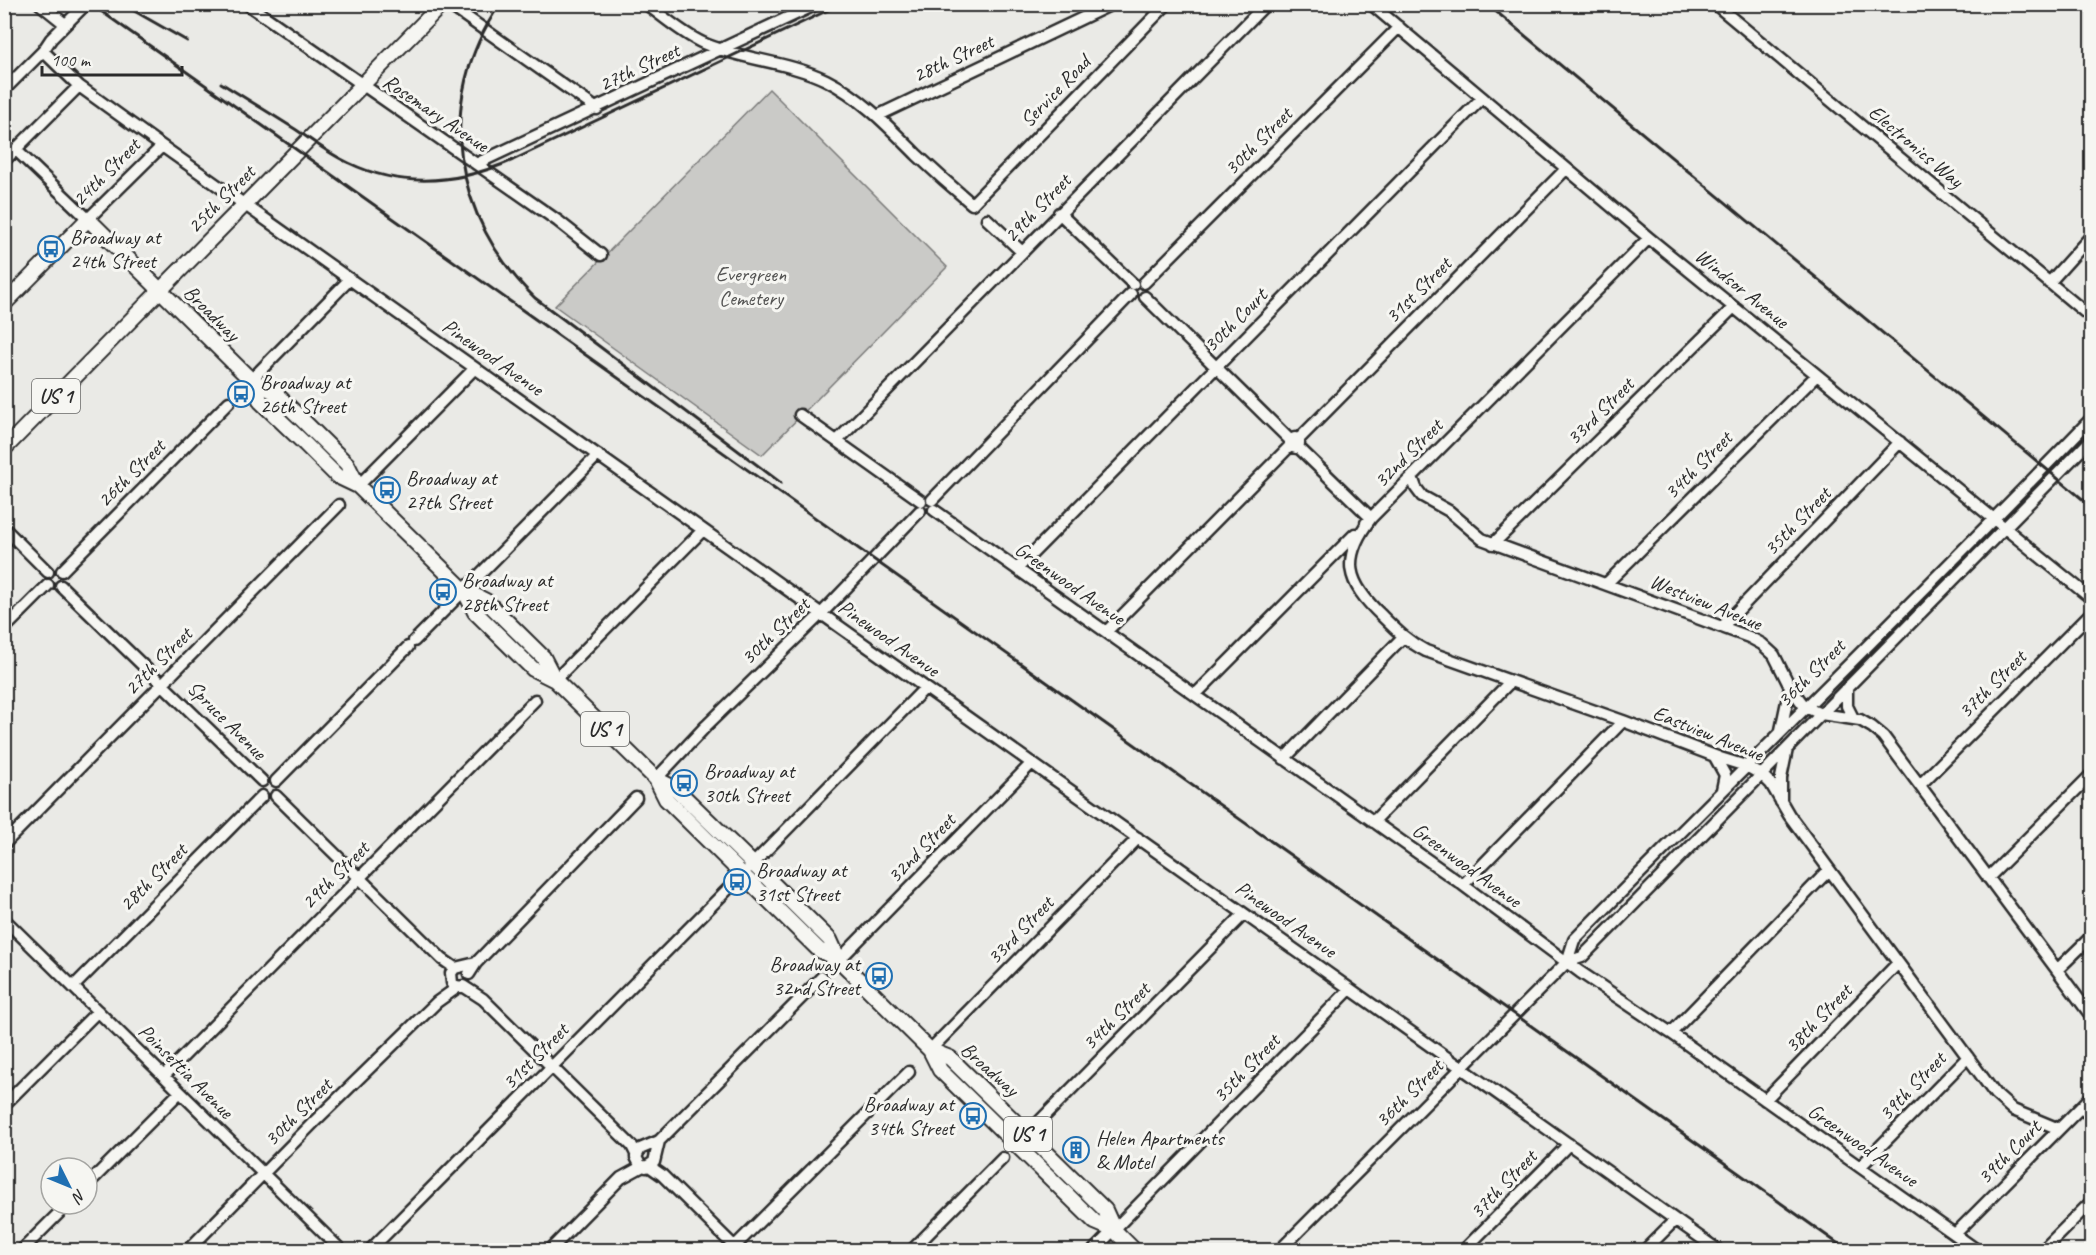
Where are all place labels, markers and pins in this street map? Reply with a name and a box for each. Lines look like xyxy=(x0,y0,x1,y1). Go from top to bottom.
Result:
place label: Broadway at 24th Street xyxy=(70,224,162,274)
bus stop icon: Broadway at 24th Street xyxy=(36,234,66,264)
place label: Broadway at 26th Street xyxy=(260,369,352,419)
bus stop icon: Broadway at 26th Street xyxy=(226,379,256,409)
place label: Broadway at 27th Street xyxy=(406,465,498,515)
bus stop icon: Broadway at 27th Street xyxy=(372,475,402,505)
place label: Broadway at 28th Street xyxy=(462,567,554,617)
bus stop icon: Broadway at 28th Street xyxy=(428,577,458,607)
place label: Broadway at 30th Street xyxy=(704,758,796,808)
bus stop icon: Broadway at 30th Street xyxy=(669,768,699,798)
place label: Broadway at 31st Street xyxy=(756,857,848,907)
bus stop icon: Broadway at 31st Street xyxy=(722,867,752,897)
place label: Broadway at 32nd Street xyxy=(770,951,862,1001)
bus stop icon: Broadway at 32nd Street xyxy=(864,961,894,991)
place label: Broadway at 34th Street xyxy=(864,1091,956,1141)
bus stop icon: Broadway at 34th Street xyxy=(958,1101,988,1131)
place label: Helen Apartments & Motel xyxy=(1096,1125,1225,1175)
building icon: Helen Apartments & Motel xyxy=(1061,1135,1091,1165)

